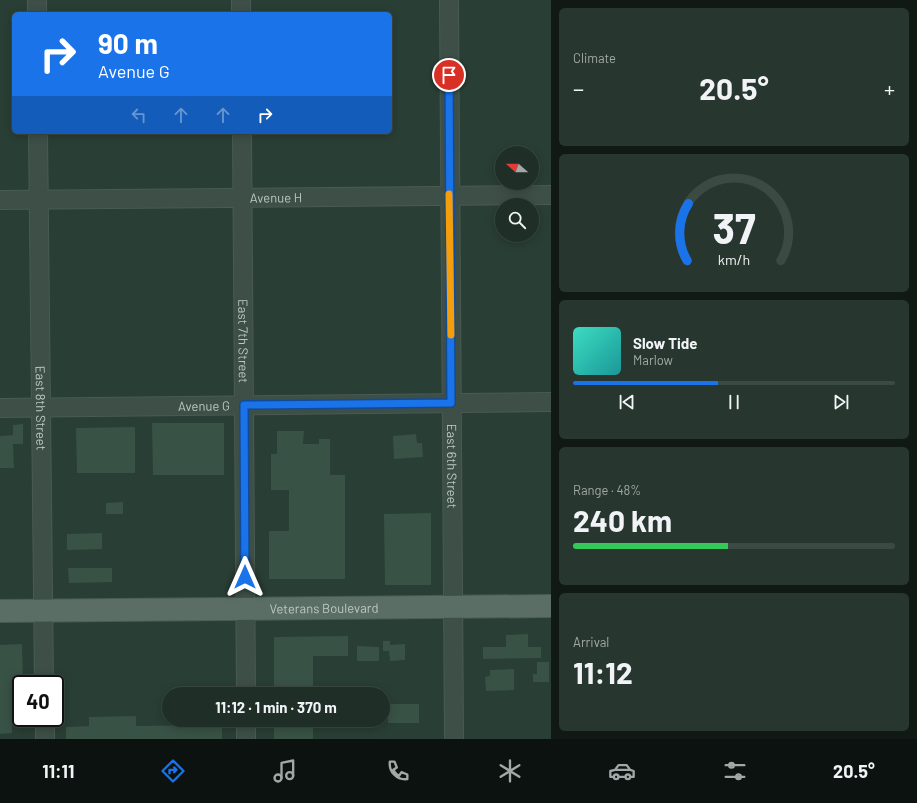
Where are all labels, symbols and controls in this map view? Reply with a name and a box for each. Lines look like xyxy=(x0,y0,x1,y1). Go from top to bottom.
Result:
text: 90 m xyxy=(98,26,158,60)
icon: right xyxy=(32,28,84,80)
text: Climate xyxy=(573,50,616,66)
pin xyxy=(432,58,466,92)
text: Avenue G xyxy=(98,60,170,82)
icon: arrive xyxy=(438,64,460,86)
text: 20.5° xyxy=(699,70,769,106)
text: − xyxy=(573,75,584,101)
text: + xyxy=(884,75,895,101)
icon: left xyxy=(128,104,150,126)
icon: ahead xyxy=(170,104,192,126)
icon: ahead xyxy=(212,104,234,126)
icon: right xyxy=(254,104,276,126)
north arrow xyxy=(495,146,539,190)
map controls xyxy=(495,146,539,242)
street label: Avenue H xyxy=(250,189,302,206)
button: search xyxy=(495,198,539,242)
text: 37 xyxy=(712,202,756,252)
text: km/h xyxy=(718,251,750,268)
street label: East 7th Street xyxy=(235,299,252,383)
text: Slow Tide xyxy=(633,334,697,352)
text: Marlow xyxy=(633,352,673,368)
street label: East 8th Street xyxy=(33,366,49,450)
icon: previous xyxy=(616,391,638,413)
icon: pause xyxy=(723,391,745,413)
icon: next xyxy=(830,391,852,413)
street label: Avenue G xyxy=(178,397,230,414)
street label: East 6th Street xyxy=(444,424,460,508)
text: Range · 48% xyxy=(573,482,641,498)
text: 240 km xyxy=(573,502,672,538)
position arrow xyxy=(224,556,266,598)
street label: Veterans Boulevard xyxy=(269,600,379,617)
text: Arrival xyxy=(573,634,609,650)
text: 11:12 xyxy=(573,654,633,690)
speed limit sign: 40 xyxy=(12,675,64,727)
text: 11:12 · 1 min · 370 m xyxy=(215,698,337,716)
icon: directions xyxy=(159,757,187,785)
icon: music xyxy=(271,757,299,785)
icon: phone xyxy=(384,757,412,785)
icon: climate xyxy=(496,757,524,785)
icon: car xyxy=(608,757,636,785)
icon: filters xyxy=(721,757,749,785)
text: 11:11 xyxy=(42,760,74,782)
text: 20.5° xyxy=(833,760,875,782)

